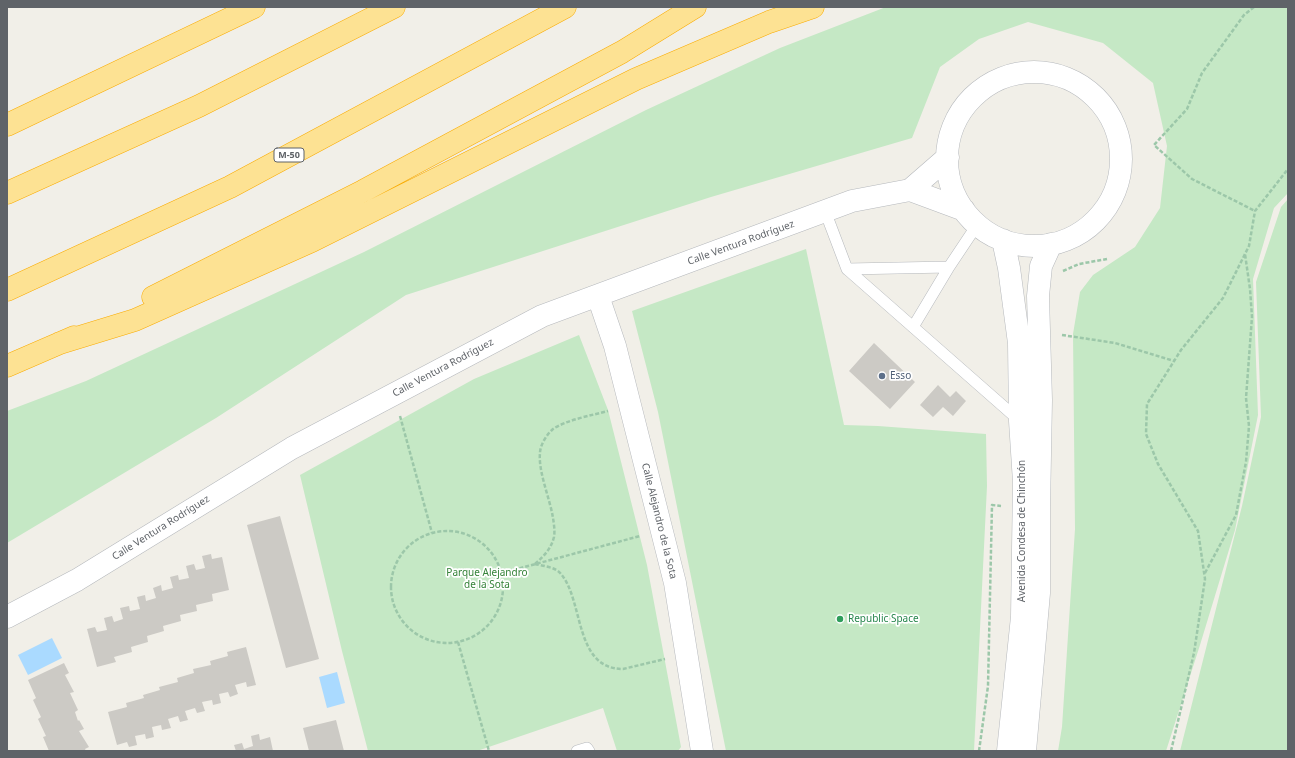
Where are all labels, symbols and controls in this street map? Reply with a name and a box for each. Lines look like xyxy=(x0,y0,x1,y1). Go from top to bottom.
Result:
road number: M-50 xyxy=(274,148,304,162)
street label: Calle Ventura Rodríguez xyxy=(686,218,796,268)
street label: Calle Ventura Rodríguez xyxy=(390,336,496,400)
place label: Esso xyxy=(890,370,911,382)
marker: Esso xyxy=(877,371,887,381)
street label: Avenida Condesa de Chinchón xyxy=(1016,460,1028,602)
street label: Calle Alejandro de la Sota xyxy=(639,462,679,580)
street label: Calle Ventura Rodríguez xyxy=(110,493,212,563)
park label: Parque Alejandro de la Sota xyxy=(446,567,528,590)
place label: Republic Space xyxy=(848,613,919,625)
marker: Republic Space xyxy=(835,614,845,624)

